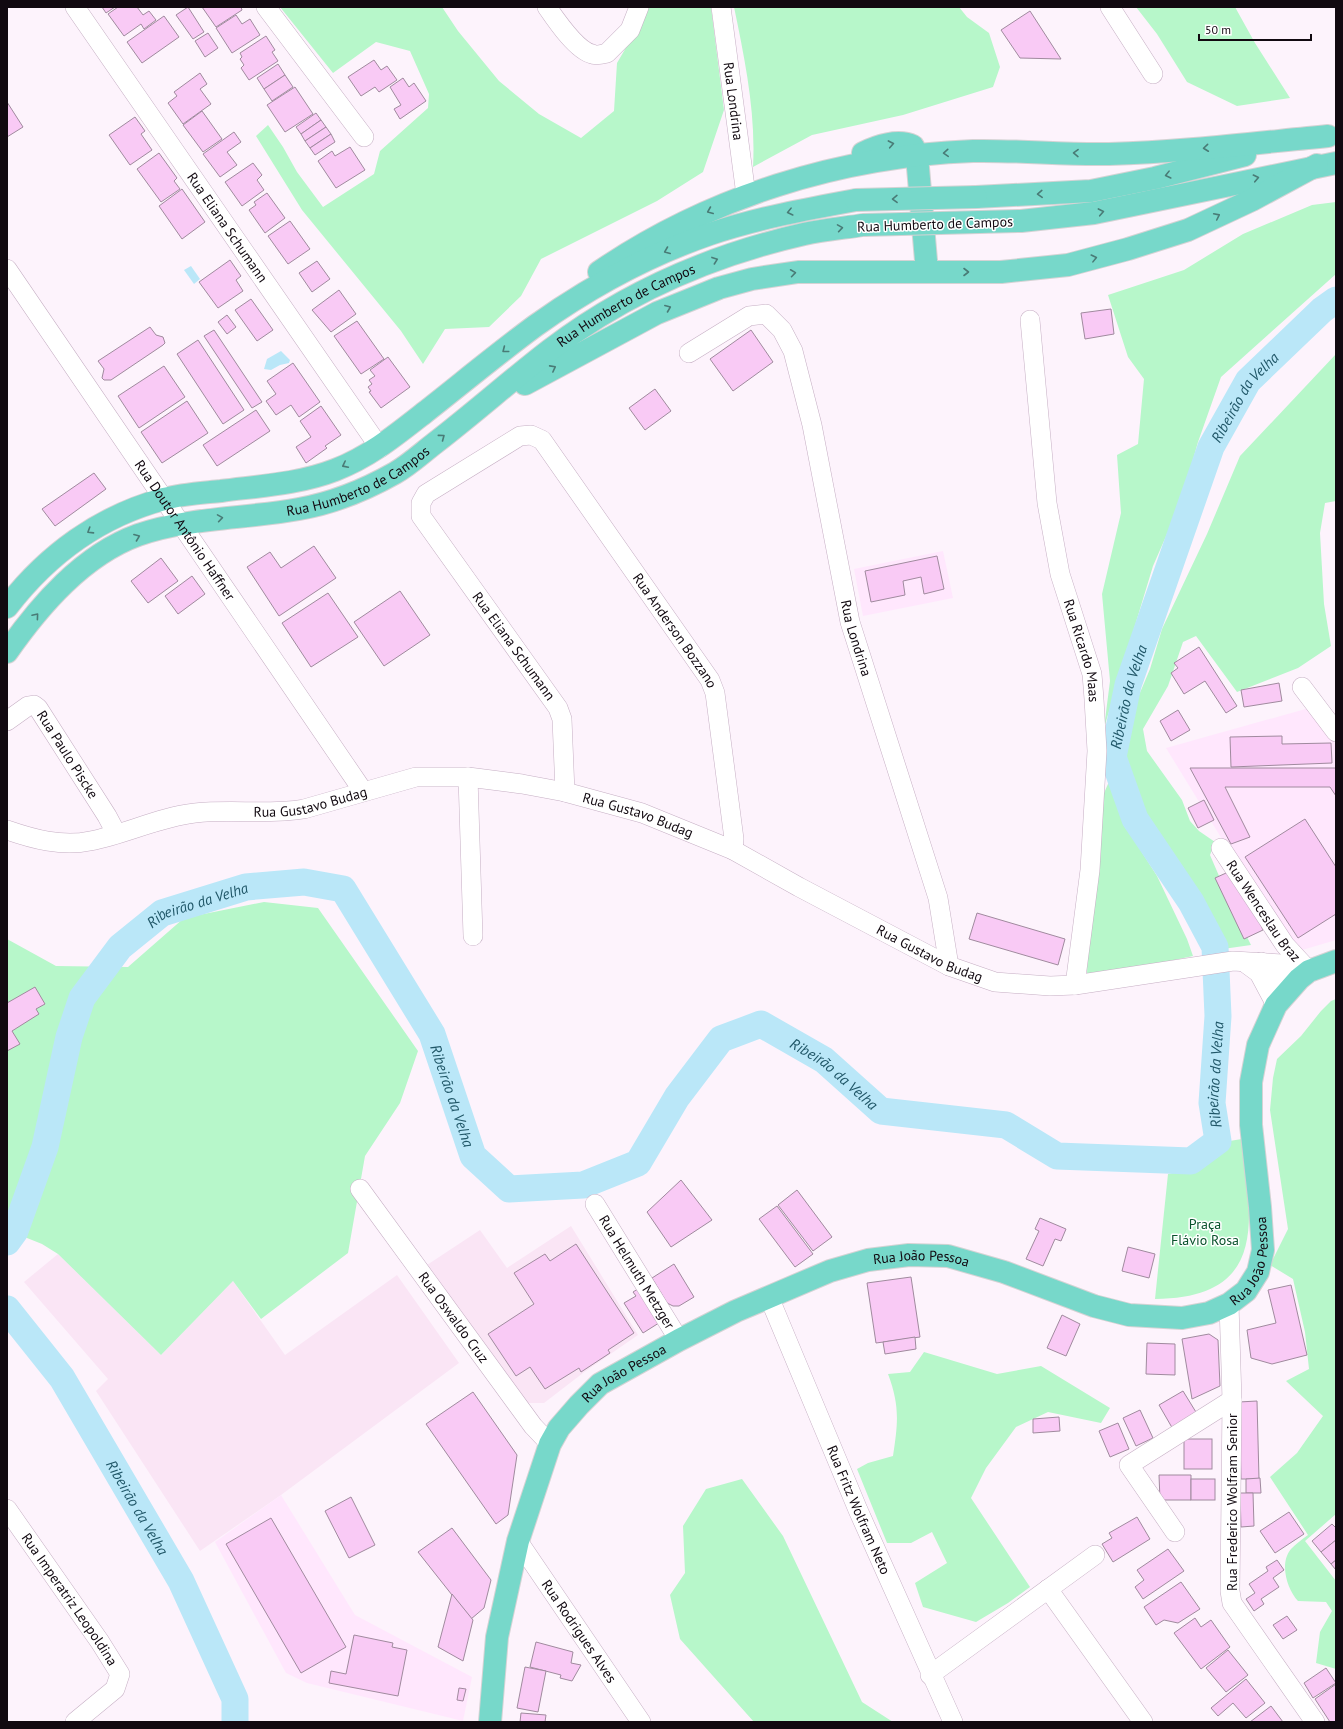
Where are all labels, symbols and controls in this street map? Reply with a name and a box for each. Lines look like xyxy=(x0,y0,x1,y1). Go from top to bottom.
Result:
scale bar xyxy=(1199,16,1311,42)
text: 50 m xyxy=(1205,22,1231,37)
street label: Rua Londrina xyxy=(719,61,748,141)
one-way arrow xyxy=(887,141,894,149)
one-way arrow xyxy=(1203,143,1209,152)
one-way arrow xyxy=(943,149,949,158)
one-way arrow xyxy=(1073,149,1079,158)
street label: Rua Eliana Schumann xyxy=(183,169,272,286)
one-way arrow xyxy=(1164,170,1171,178)
one-way arrow xyxy=(1253,175,1259,183)
one-way arrow xyxy=(1037,190,1043,199)
one-way arrow xyxy=(892,195,898,203)
one-way arrow xyxy=(707,206,714,214)
one-way arrow xyxy=(787,208,794,216)
one-way arrow xyxy=(1098,208,1104,216)
street label: Rua Humberto de Campos xyxy=(857,212,1013,236)
one-way arrow xyxy=(1213,213,1221,221)
one-way arrow xyxy=(837,224,843,233)
one-way arrow xyxy=(663,247,670,255)
one-way arrow xyxy=(1091,254,1098,263)
one-way arrow xyxy=(711,257,718,265)
street label: Rua Humberto de Campos xyxy=(553,260,698,351)
one-way arrow xyxy=(963,268,969,276)
one-way arrow xyxy=(790,269,796,278)
one-way arrow xyxy=(665,305,672,313)
one-way arrow xyxy=(503,345,510,352)
water label: Ribeirão da Velha xyxy=(1206,347,1283,446)
one-way arrow xyxy=(549,366,556,373)
one-way arrow xyxy=(438,435,445,442)
street label: Rua Humberto de Campos xyxy=(285,442,433,520)
street label: Rua Doutor Antônio Haffner xyxy=(131,456,239,604)
one-way arrow xyxy=(342,460,349,468)
one-way arrow xyxy=(217,514,223,523)
one-way arrow xyxy=(87,526,94,533)
one-way arrow xyxy=(133,533,140,541)
street label: Rua Anderson Bozzano xyxy=(629,569,721,690)
street label: Rua Eliana Schumann xyxy=(469,588,559,704)
street label: Rua Ricardo Maas xyxy=(1060,597,1103,703)
street label: Rua Londrina xyxy=(837,598,876,679)
one-way arrow xyxy=(32,613,39,620)
water label: Ribeirão da Velha xyxy=(1105,642,1151,751)
street label: Rua Paulo Piscke xyxy=(33,707,102,802)
street label: Rua Gustavo Budag xyxy=(253,782,369,821)
street label: Rua Gustavo Budag xyxy=(581,788,696,842)
street label: Rua Wenceslau Braz xyxy=(1222,857,1305,965)
water label: Ribeirão da Velha xyxy=(142,877,251,931)
street label: Rua Gustavo Budag xyxy=(873,920,985,986)
water label: Ribeirão da Velha xyxy=(1202,1020,1227,1129)
water label: Ribeirão da Velha xyxy=(787,1033,883,1114)
water label: Ribeirão da Velha xyxy=(427,1042,479,1150)
street label: Rua Helmuth Metzger xyxy=(595,1212,679,1333)
park label: Praça Flávio Rosa xyxy=(1171,1215,1239,1249)
street label: Rua João Pessoa xyxy=(1226,1216,1272,1309)
street label: Rua João Pessoa xyxy=(872,1246,972,1271)
street label: Rua Oswaldo Cruz xyxy=(415,1268,493,1367)
street label: Rua João Pessoa xyxy=(578,1340,669,1406)
street label: Rua Frederico Wolfram Senior xyxy=(1223,1413,1241,1591)
street label: Rua Fritz Wolfram Neto xyxy=(823,1443,895,1577)
water label: Ribeirão da Velha xyxy=(103,1456,173,1559)
street label: Rua Imperatriz Leopoldina xyxy=(18,1530,122,1669)
street label: Rua Rodrigues Alves xyxy=(538,1576,621,1686)

